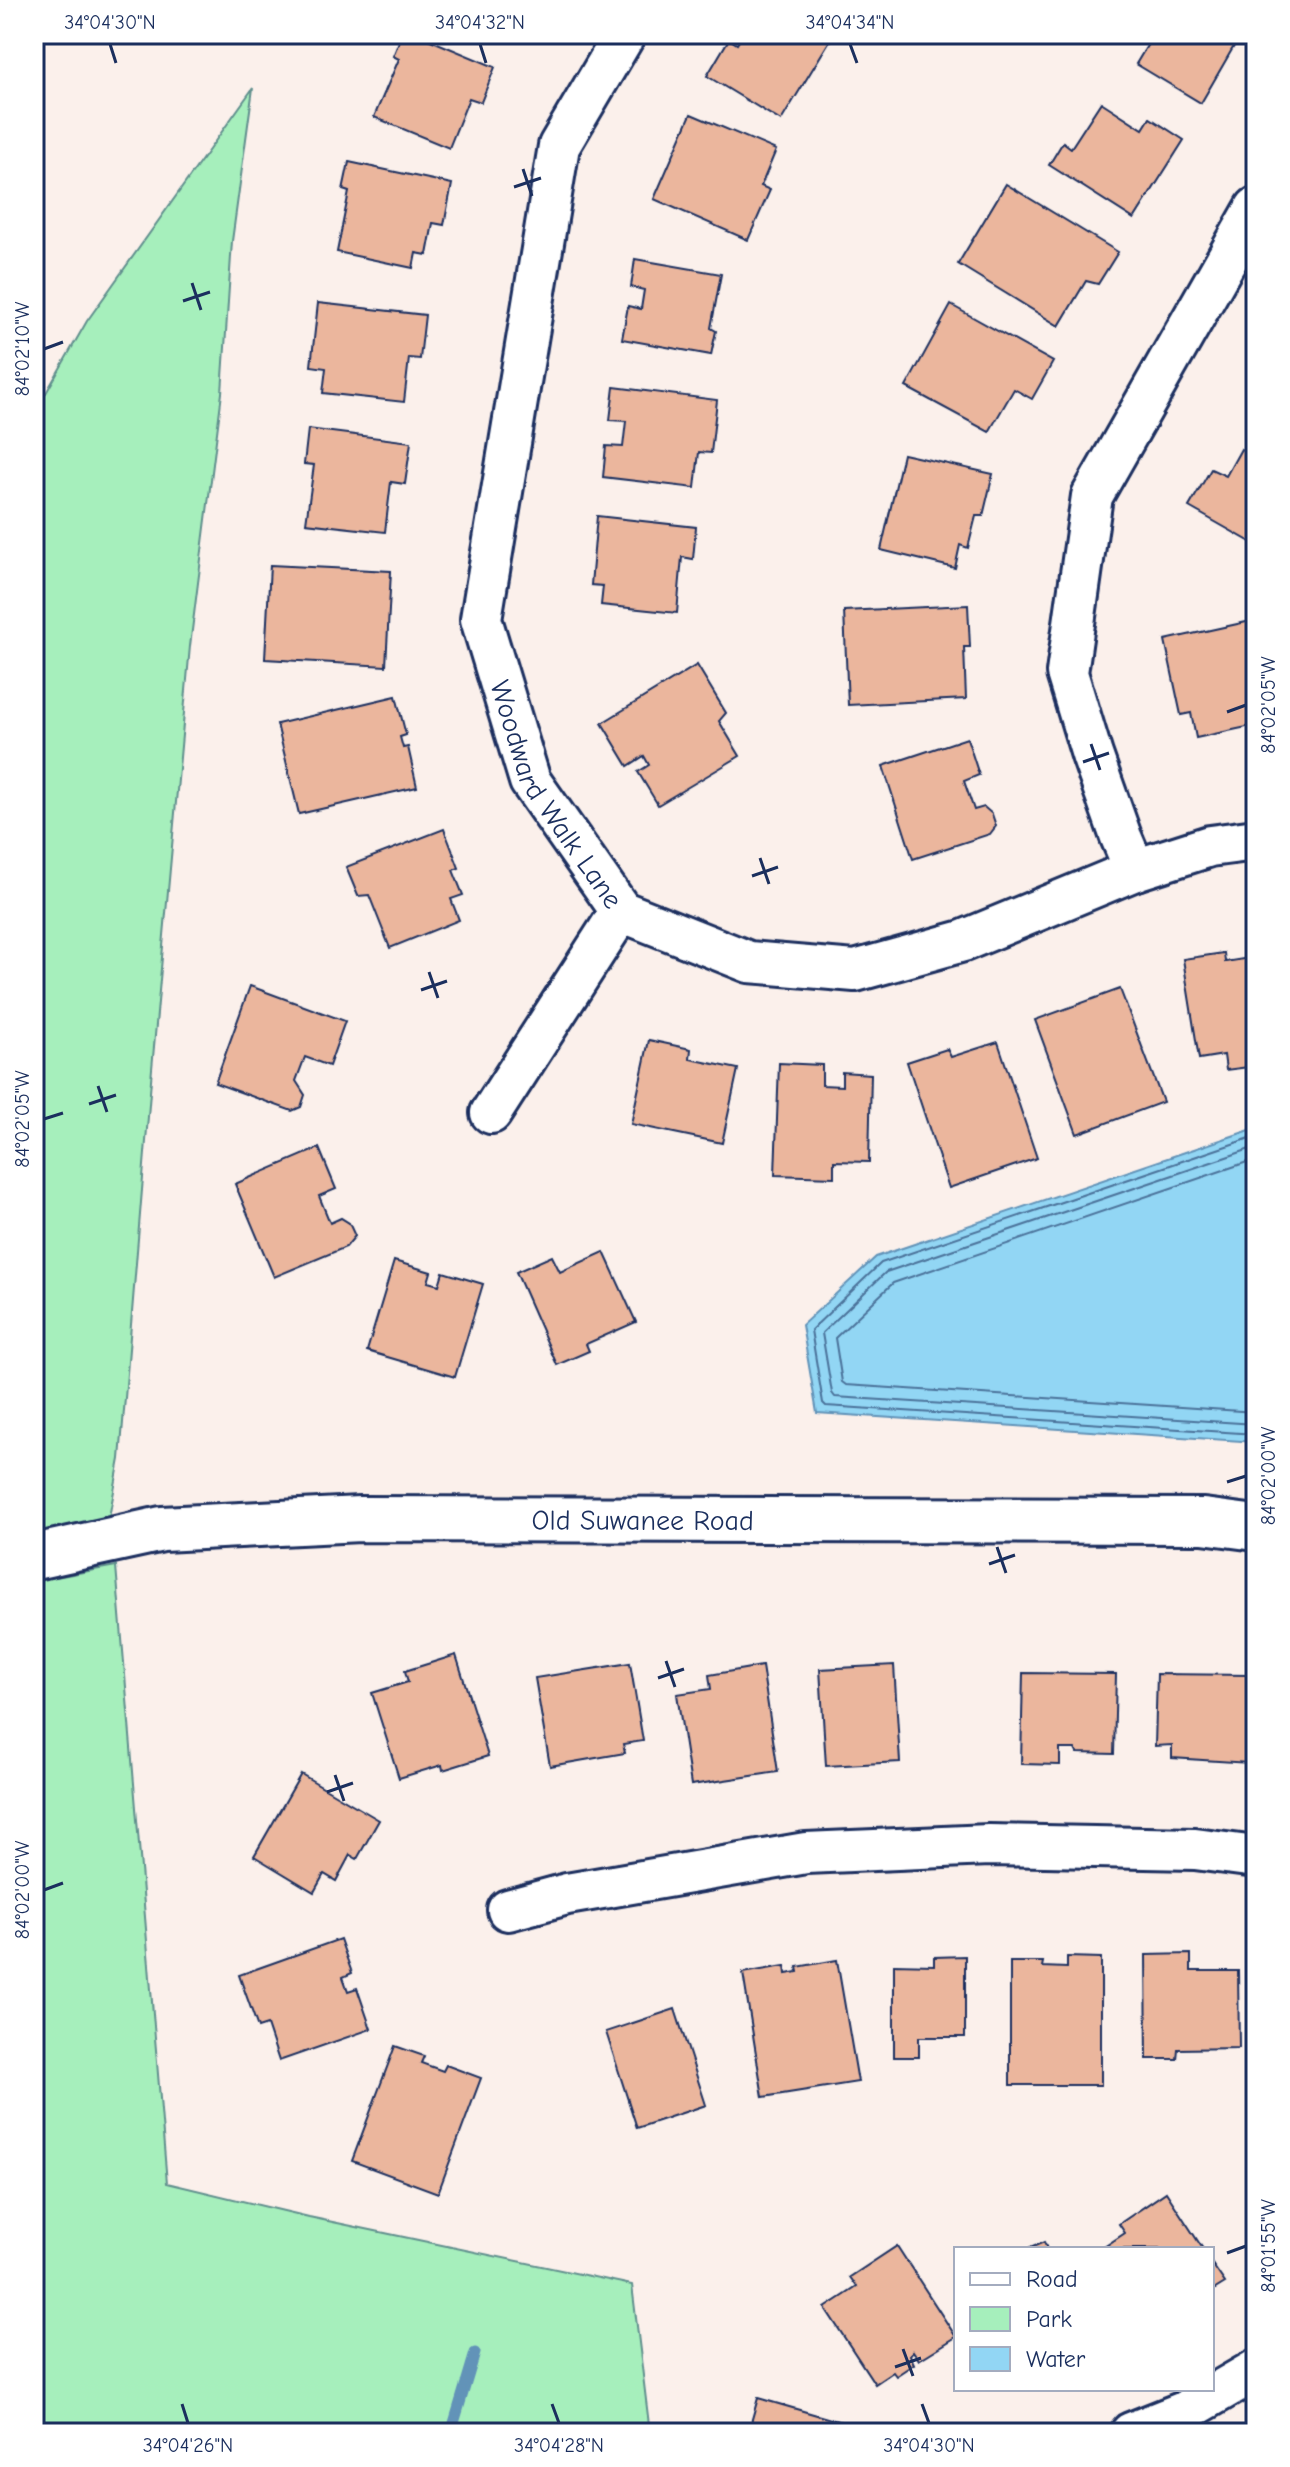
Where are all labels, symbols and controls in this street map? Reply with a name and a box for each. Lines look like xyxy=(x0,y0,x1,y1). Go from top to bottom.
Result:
text: 34°04'30"N xyxy=(64,11,156,34)
text: 34°04'32"N xyxy=(435,11,525,34)
text: 34°04'34"N xyxy=(806,11,894,34)
text: 84°02'10"W xyxy=(11,301,34,396)
text: 84°02'05"W xyxy=(1257,656,1280,754)
street label: Woodward Walk Lane xyxy=(483,676,629,915)
text: 84°02'05"W xyxy=(11,1070,34,1168)
text: 84°02'00"W xyxy=(1257,1426,1280,1525)
street label: Old Suwanee Road xyxy=(532,1504,754,1537)
text: 84°02'00"W xyxy=(11,1840,34,1939)
text: 84°01'55"W xyxy=(1257,2199,1280,2293)
legend xyxy=(954,2247,1214,2391)
text: Road xyxy=(1026,2265,1078,2293)
text: Park xyxy=(1026,2305,1072,2333)
text: Water xyxy=(1026,2345,1086,2373)
text: 34°04'26"N xyxy=(143,2434,233,2457)
text: 34°04'28"N xyxy=(514,2434,604,2457)
text: 34°04'30"N xyxy=(883,2434,975,2457)

